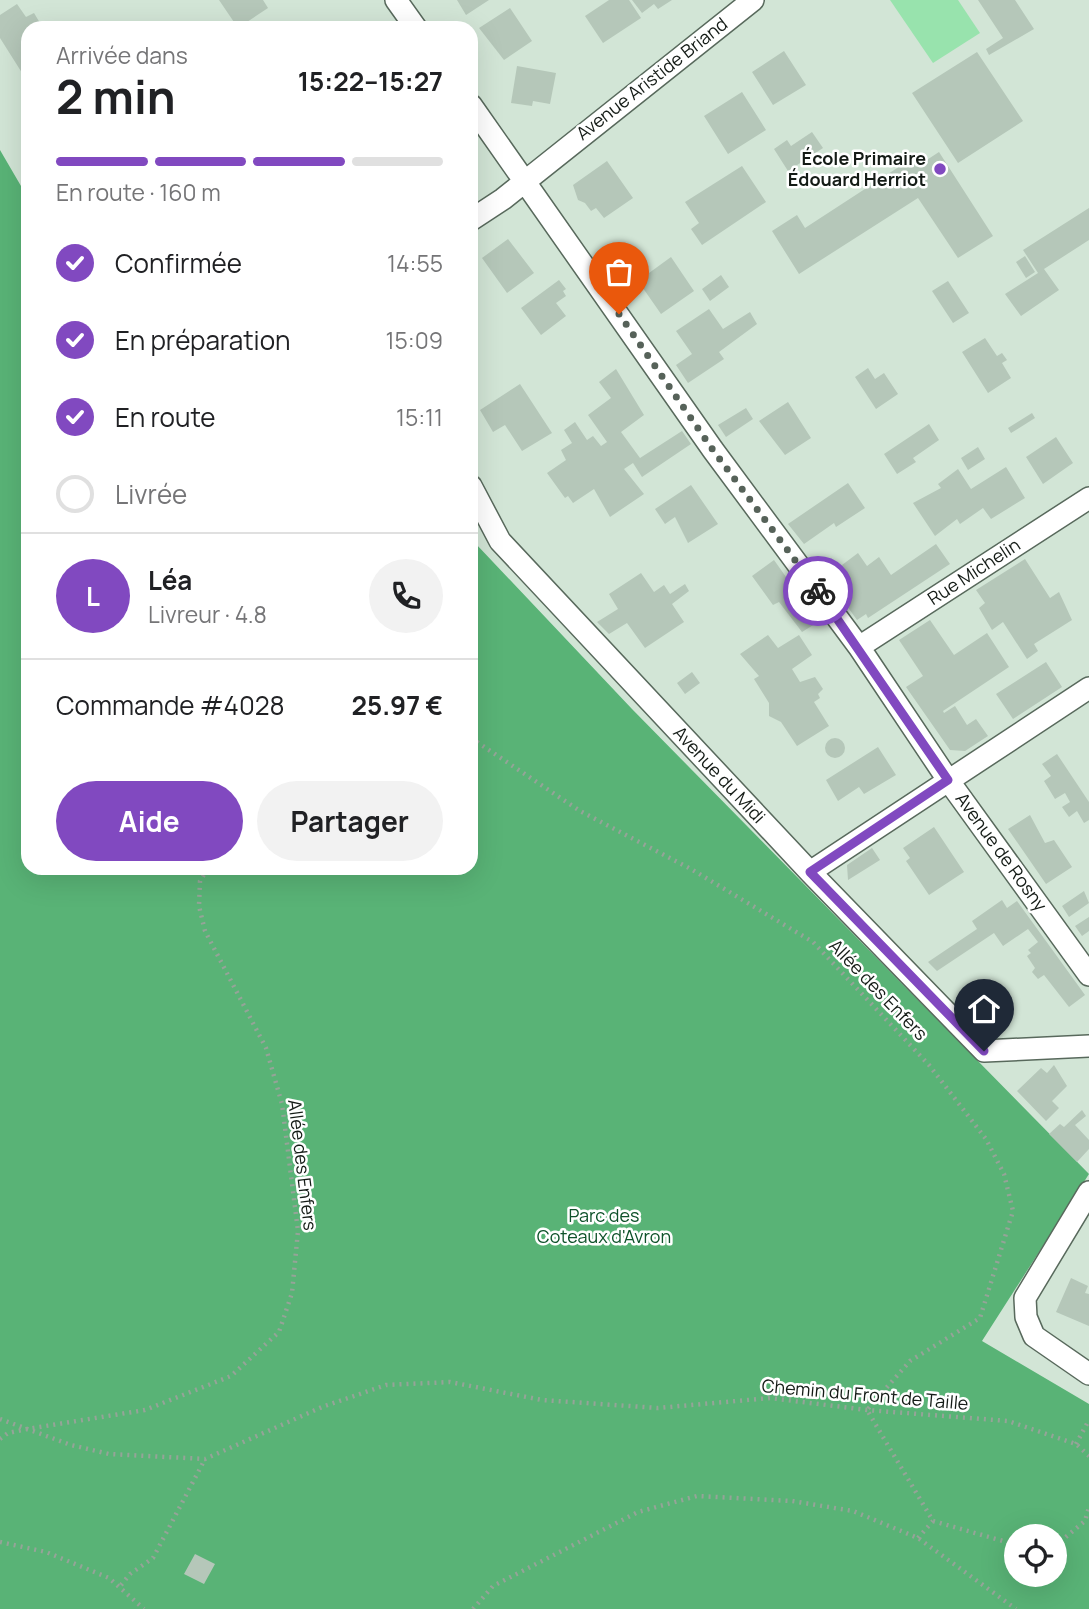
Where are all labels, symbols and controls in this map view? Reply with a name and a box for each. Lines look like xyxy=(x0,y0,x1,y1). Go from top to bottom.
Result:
street label: Avenue Aristide Briand xyxy=(571,11,732,145)
text: Arrivée dans xyxy=(56,39,188,71)
text: 15:22–15:27 xyxy=(298,63,443,99)
text: 2 min xyxy=(56,65,176,128)
place label: École Primaire Édouard Herriot xyxy=(788,146,926,191)
marker: École Primaire Édouard Herriot xyxy=(932,161,948,177)
text: En route · 160 m xyxy=(56,176,221,208)
pin xyxy=(589,242,649,314)
icon: check xyxy=(56,244,94,282)
text: Confirmée xyxy=(115,245,242,281)
text: 14:55 xyxy=(387,247,443,279)
icon: bag xyxy=(600,253,638,291)
icon: check xyxy=(56,321,94,359)
text: En préparation xyxy=(115,322,290,358)
text: 15:09 xyxy=(386,324,443,356)
icon: check xyxy=(56,398,94,436)
text: En route xyxy=(115,399,216,435)
text: 15:11 xyxy=(396,401,443,433)
text: Livrée xyxy=(115,476,187,512)
street label: Rue Michelin xyxy=(923,532,1024,610)
courier xyxy=(783,556,853,626)
button: phone xyxy=(369,559,443,633)
text: Léa xyxy=(148,562,192,598)
icon: bike xyxy=(799,572,837,610)
text: L xyxy=(86,578,100,614)
text: Livreur · 4.8 xyxy=(148,598,267,630)
text: Commande #4028 xyxy=(56,687,285,723)
text: 25.97 € xyxy=(352,687,443,723)
street label: Avenue du Midi xyxy=(669,721,771,828)
button: Aide xyxy=(56,781,243,861)
button: Partager xyxy=(257,781,443,861)
street label: Avenue de Rosny xyxy=(951,787,1053,916)
street label: Allée des Enfers xyxy=(824,934,933,1045)
pin xyxy=(954,979,1014,1051)
icon: home xyxy=(965,990,1003,1028)
street label: Allée des Enfers xyxy=(283,1098,323,1232)
park label: Parc des Coteaux d'Avron xyxy=(537,1203,671,1248)
street label: Chemin du Front de Taille xyxy=(761,1373,969,1415)
map controls xyxy=(1004,1524,1067,1587)
button: locate xyxy=(1004,1524,1067,1587)

